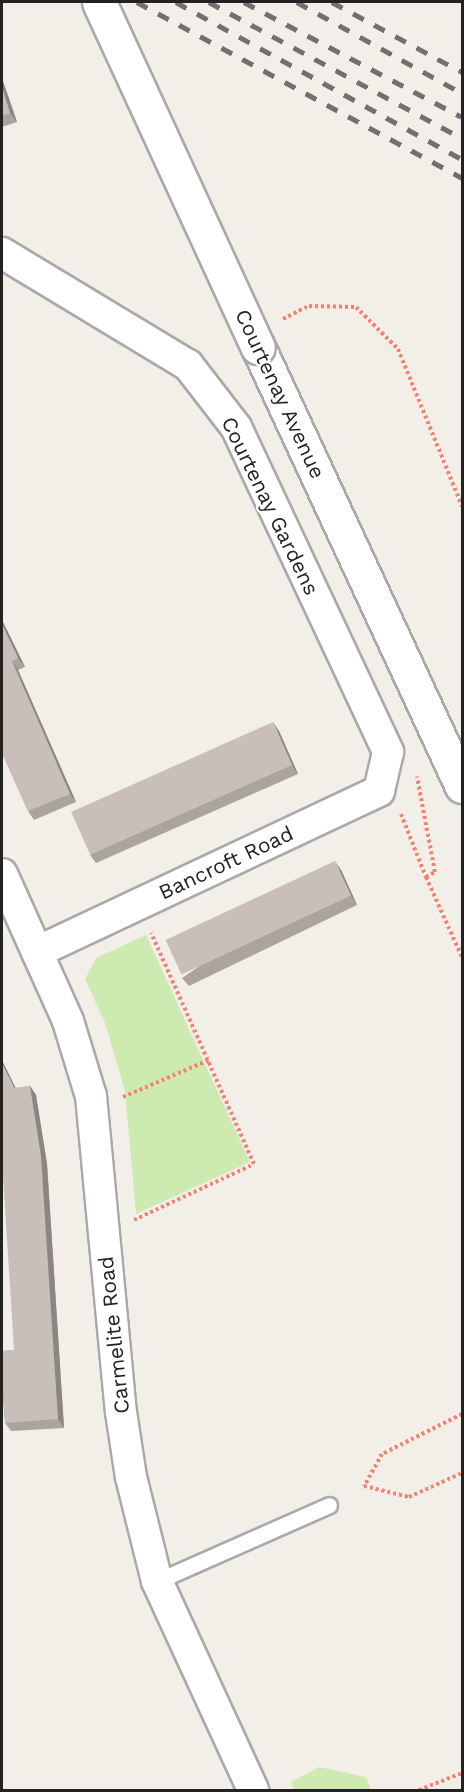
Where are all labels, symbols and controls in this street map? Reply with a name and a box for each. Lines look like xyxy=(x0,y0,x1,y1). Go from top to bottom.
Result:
street label: Courtenay Avenue xyxy=(229,305,331,483)
street label: Courtenay Gardens xyxy=(216,413,324,599)
street label: Bancroft Road xyxy=(155,821,297,905)
street label: Carmelite Road xyxy=(93,1255,135,1415)

